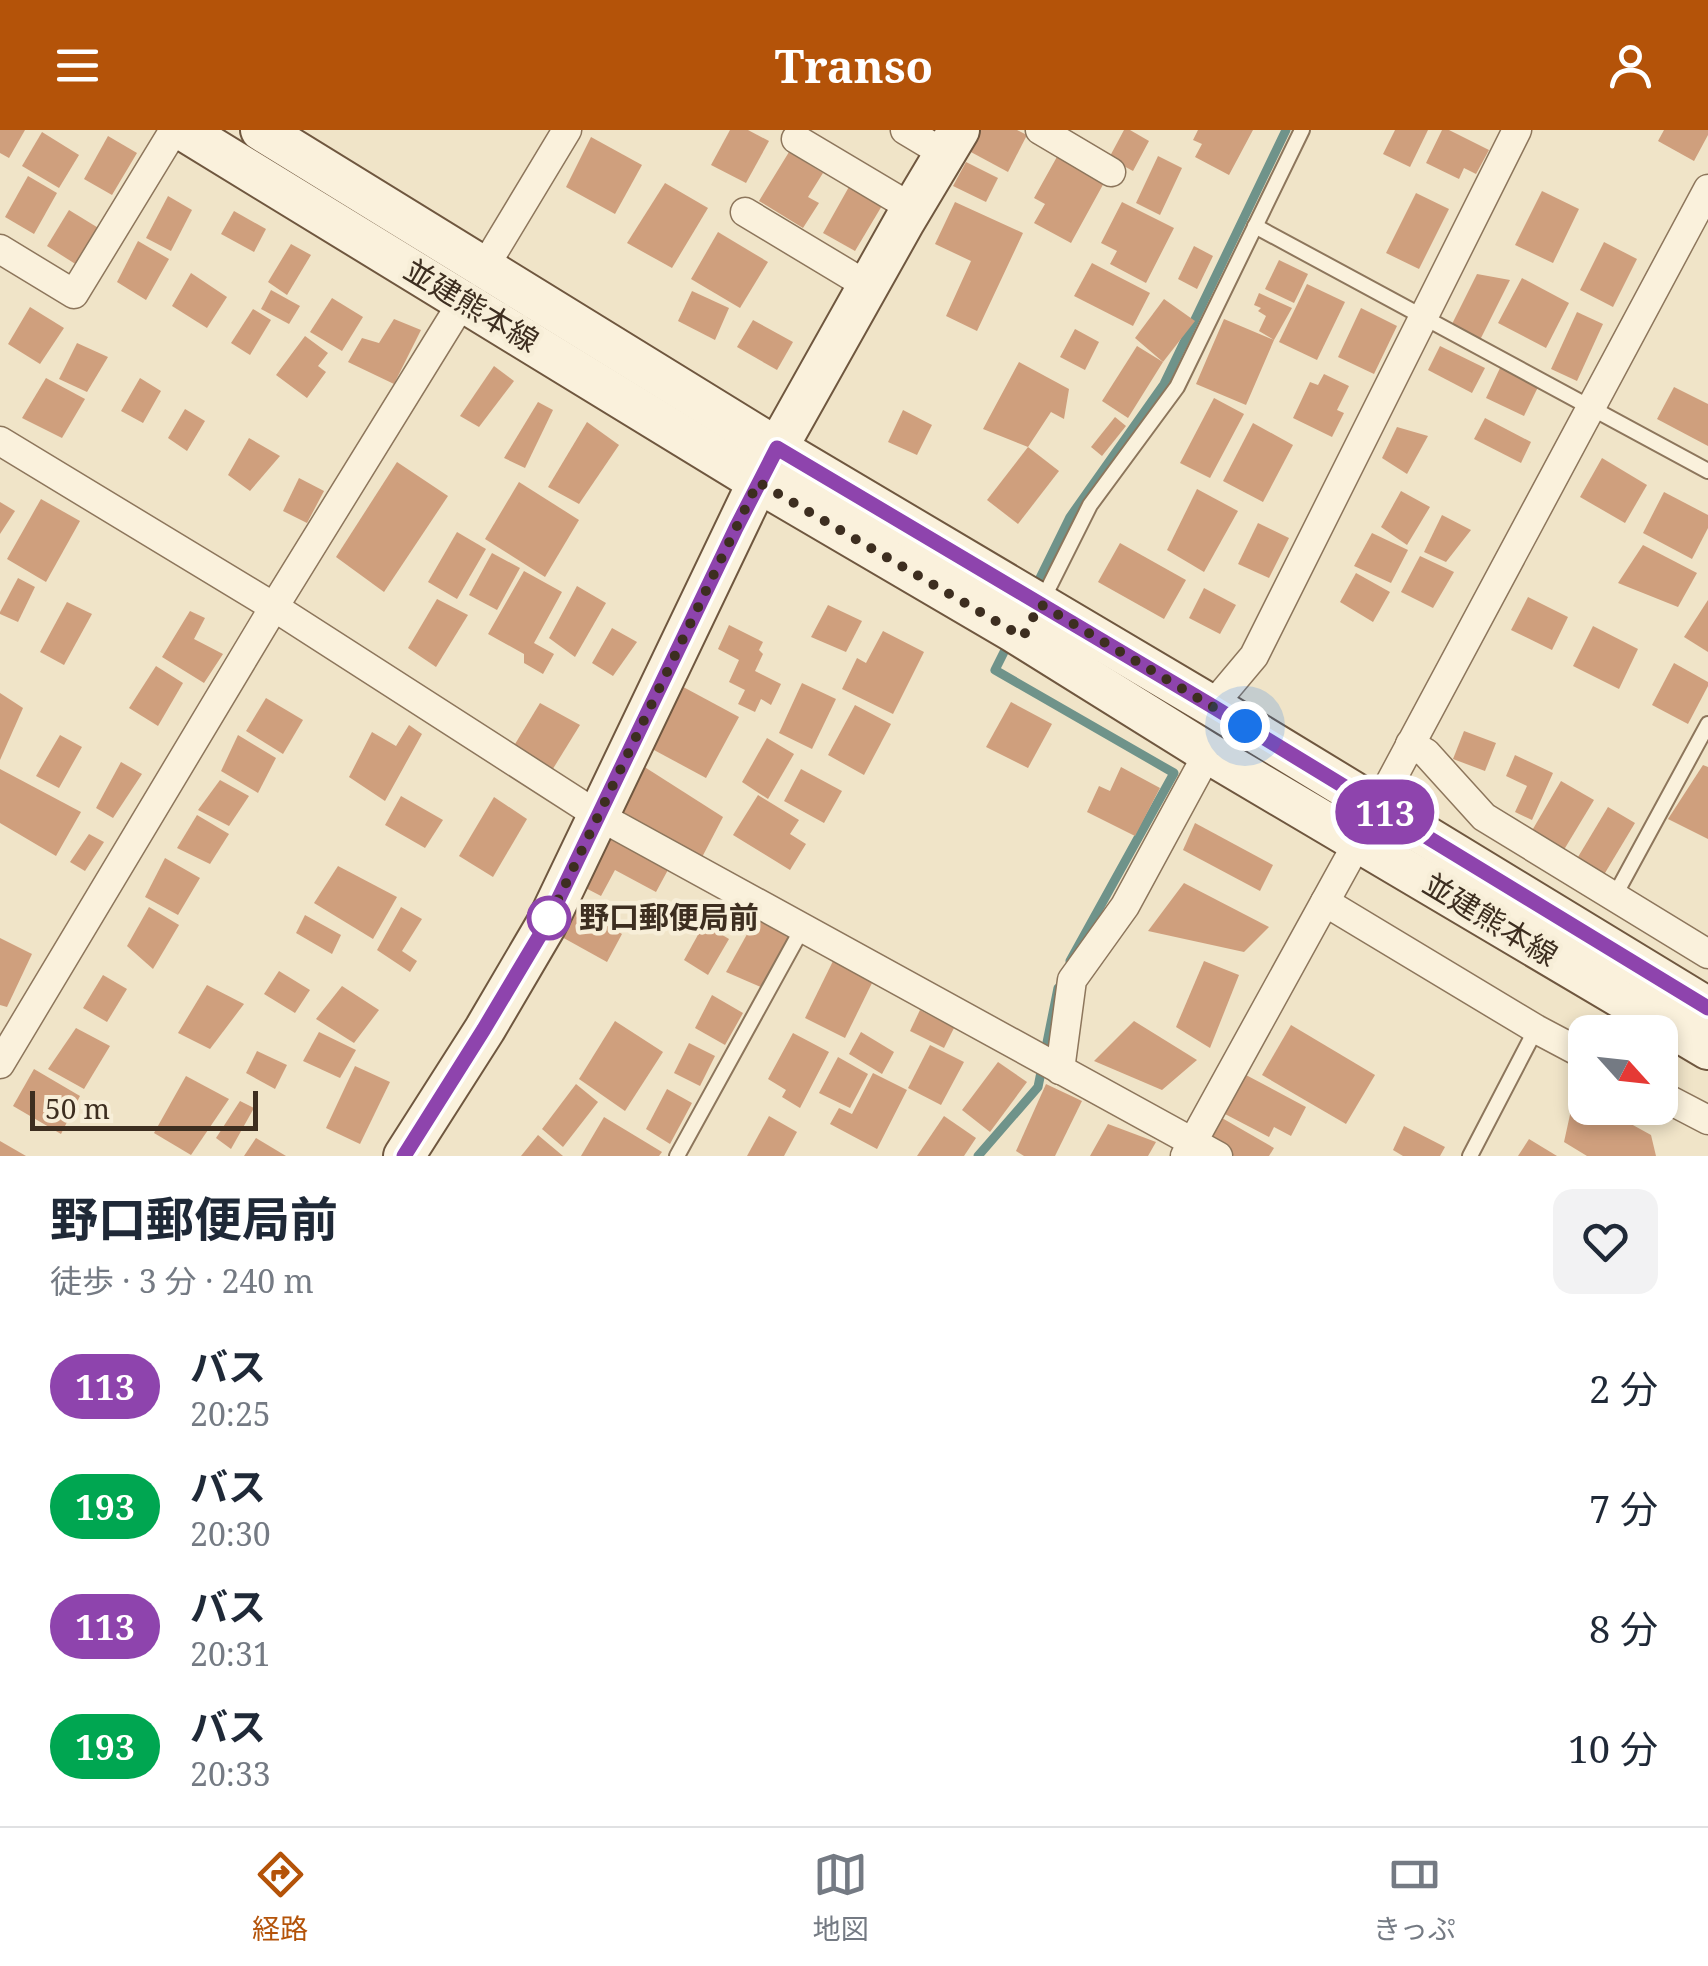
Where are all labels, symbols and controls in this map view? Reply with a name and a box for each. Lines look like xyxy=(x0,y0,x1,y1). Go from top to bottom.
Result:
text: Transo xyxy=(775,35,933,96)
icon: menu xyxy=(50,38,105,93)
icon: person xyxy=(1603,38,1658,93)
street label: 並建熊本線 xyxy=(397,249,547,361)
your location xyxy=(1220,701,1270,751)
line badge: 113 xyxy=(1328,780,1442,844)
text: 113 xyxy=(1355,789,1415,836)
street label: 並建熊本線 xyxy=(1416,863,1566,975)
place label: 野口郵便局前 xyxy=(579,896,759,937)
marker: 野口郵便局前 xyxy=(528,897,570,939)
north arrow xyxy=(1568,1015,1678,1125)
map controls xyxy=(1568,1015,1678,1125)
scale bar xyxy=(30,1086,258,1130)
text: 50 m xyxy=(45,1089,110,1127)
text: 野口郵便局前 xyxy=(50,1186,338,1251)
button: heart xyxy=(1553,1189,1658,1294)
text: 徒歩 · 3 分 · 240 m xyxy=(50,1259,314,1302)
text: バス xyxy=(190,1340,266,1392)
text: 2 分 xyxy=(1589,1362,1658,1414)
text: 113 xyxy=(75,1363,135,1410)
text: 20:25 xyxy=(190,1392,271,1435)
text: バス xyxy=(190,1460,266,1512)
text: 7 分 xyxy=(1589,1482,1658,1534)
text: 193 xyxy=(75,1483,135,1530)
text: 20:30 xyxy=(190,1512,271,1555)
text: バス xyxy=(190,1580,266,1632)
text: 8 分 xyxy=(1589,1602,1658,1654)
text: 113 xyxy=(75,1603,135,1650)
text: 20:31 xyxy=(190,1632,271,1675)
text: バス xyxy=(190,1700,266,1752)
text: 10 分 xyxy=(1568,1722,1658,1774)
text: 193 xyxy=(75,1723,135,1770)
text: 20:33 xyxy=(190,1752,271,1795)
tab: 経路 xyxy=(252,1847,308,1947)
tab: 地図 xyxy=(813,1847,869,1947)
tab: きっぷ xyxy=(1373,1847,1456,1947)

